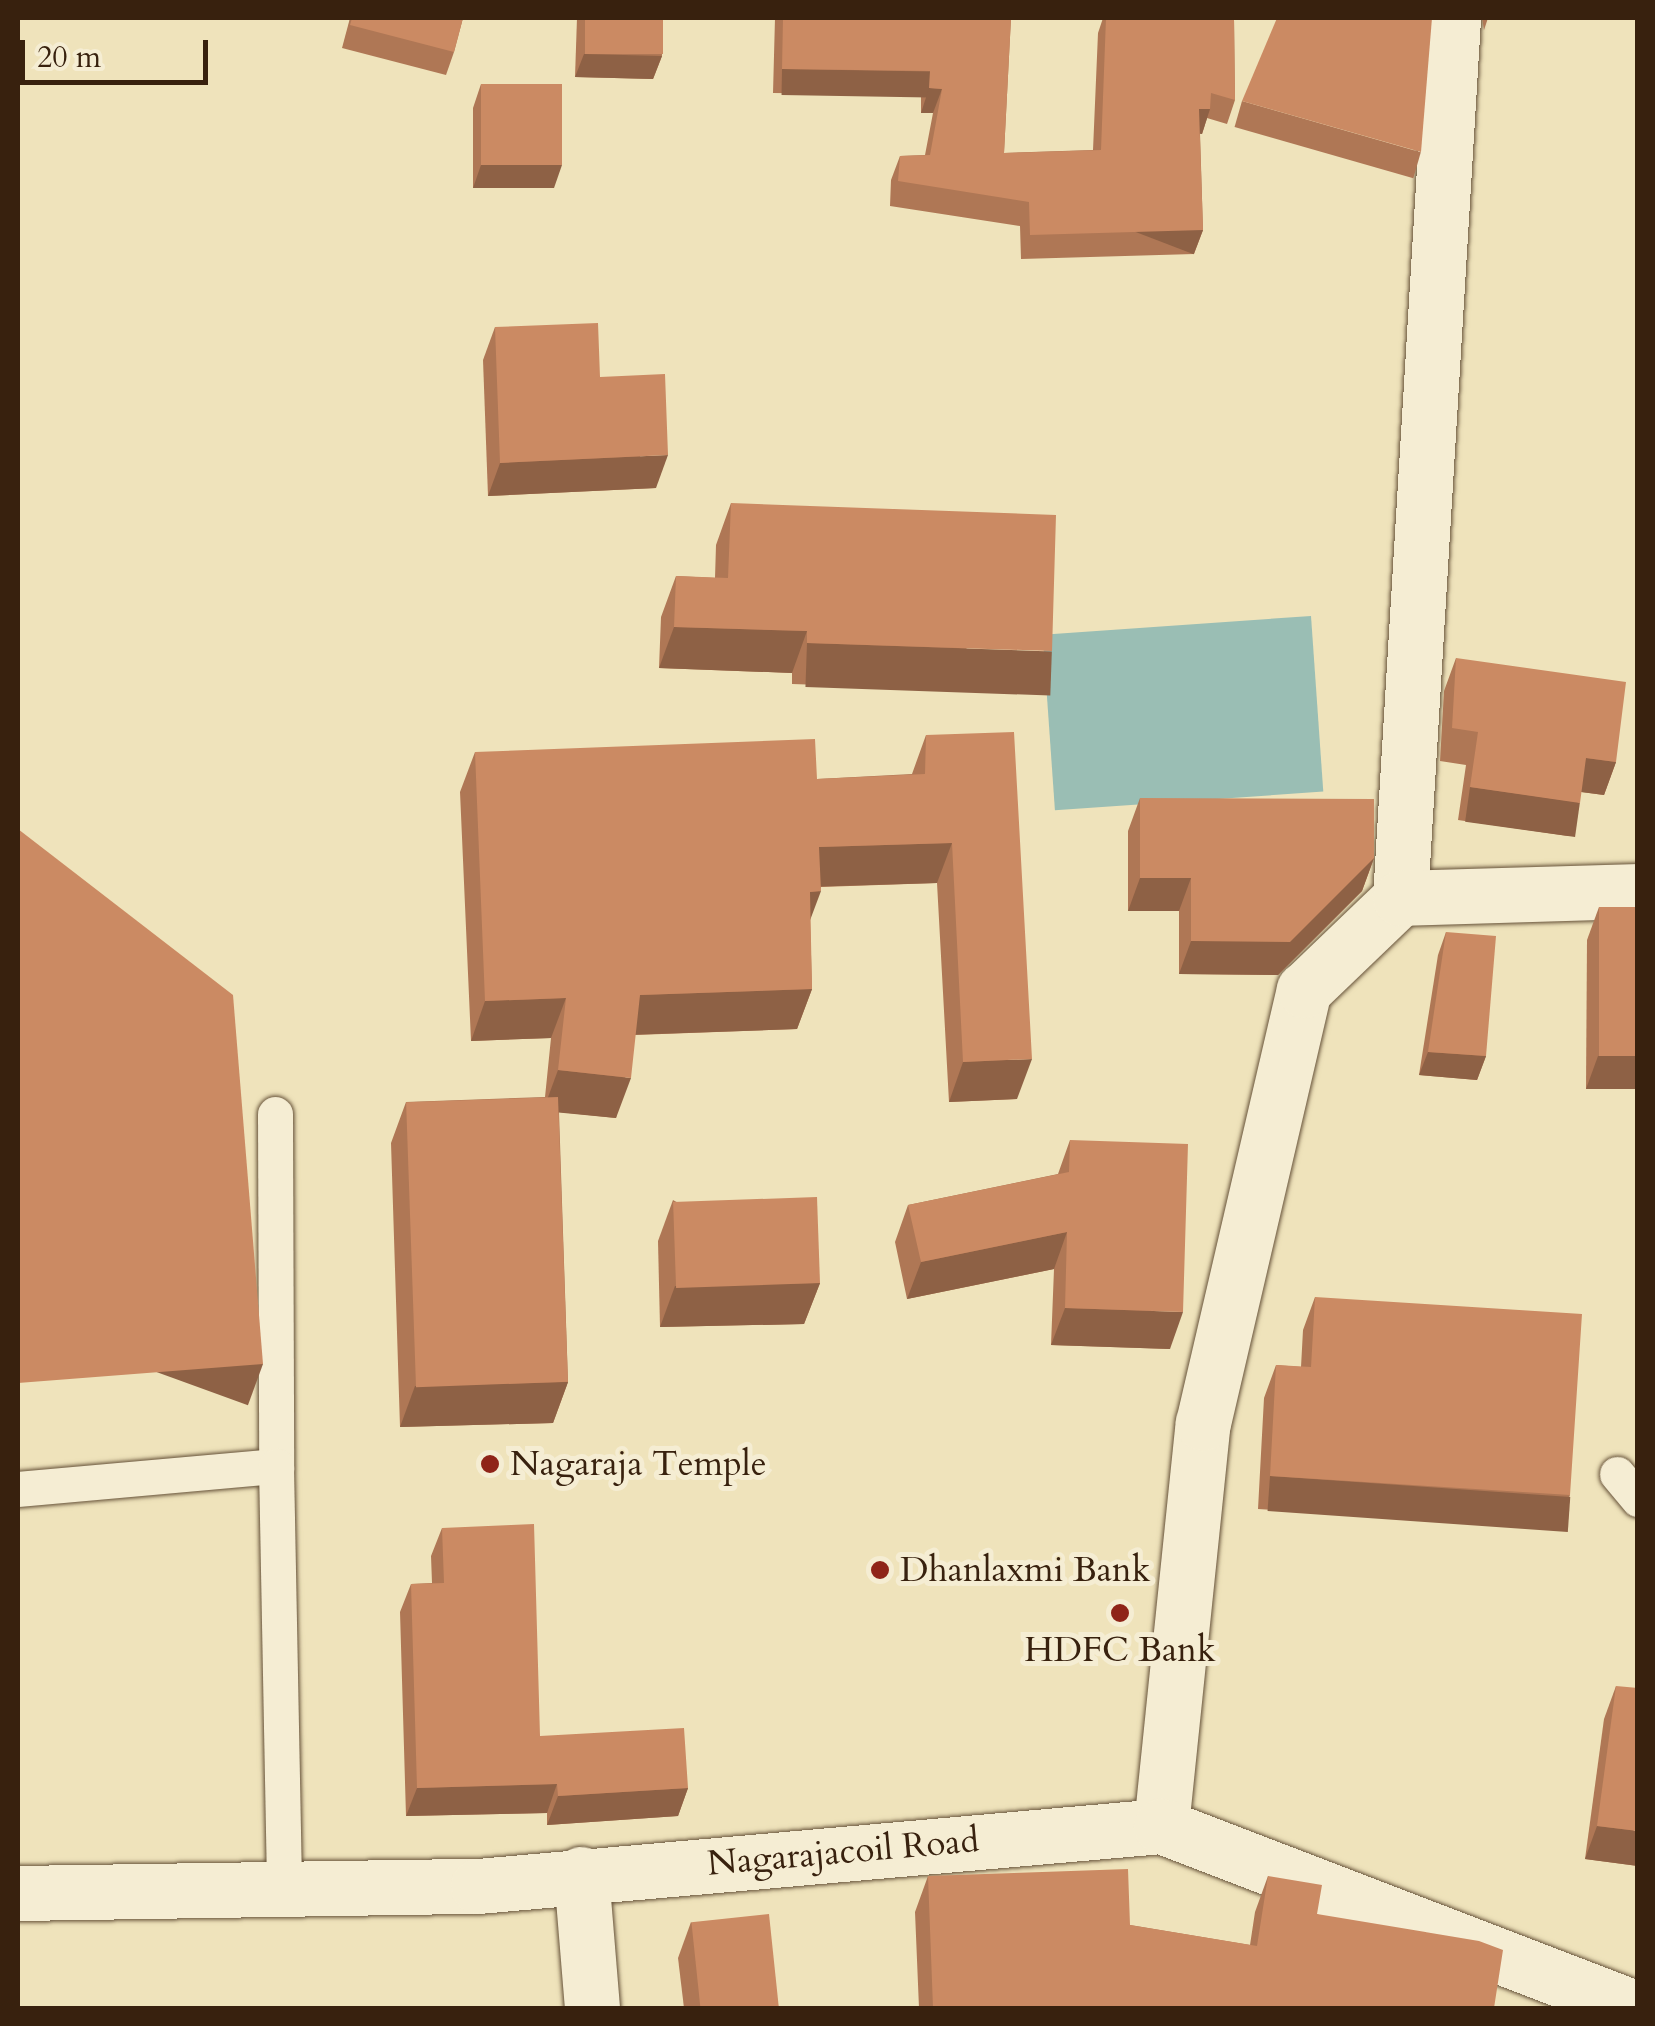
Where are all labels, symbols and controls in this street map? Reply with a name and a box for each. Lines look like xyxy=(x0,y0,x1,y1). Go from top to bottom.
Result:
scale bar xyxy=(25,20,212,82)
text: 20 m xyxy=(37,37,101,78)
place label: Nagaraja Temple xyxy=(510,1443,767,1485)
marker: Nagaraja Temple xyxy=(479,1453,501,1475)
place label: Dhanlaxmi Bank xyxy=(900,1549,1150,1591)
marker: Dhanlaxmi Bank xyxy=(869,1559,891,1581)
marker: HDFC Bank xyxy=(1109,1602,1131,1624)
place label: HDFC Bank xyxy=(1024,1629,1216,1671)
street label: Nagarajacoil Road xyxy=(705,1819,981,1885)

